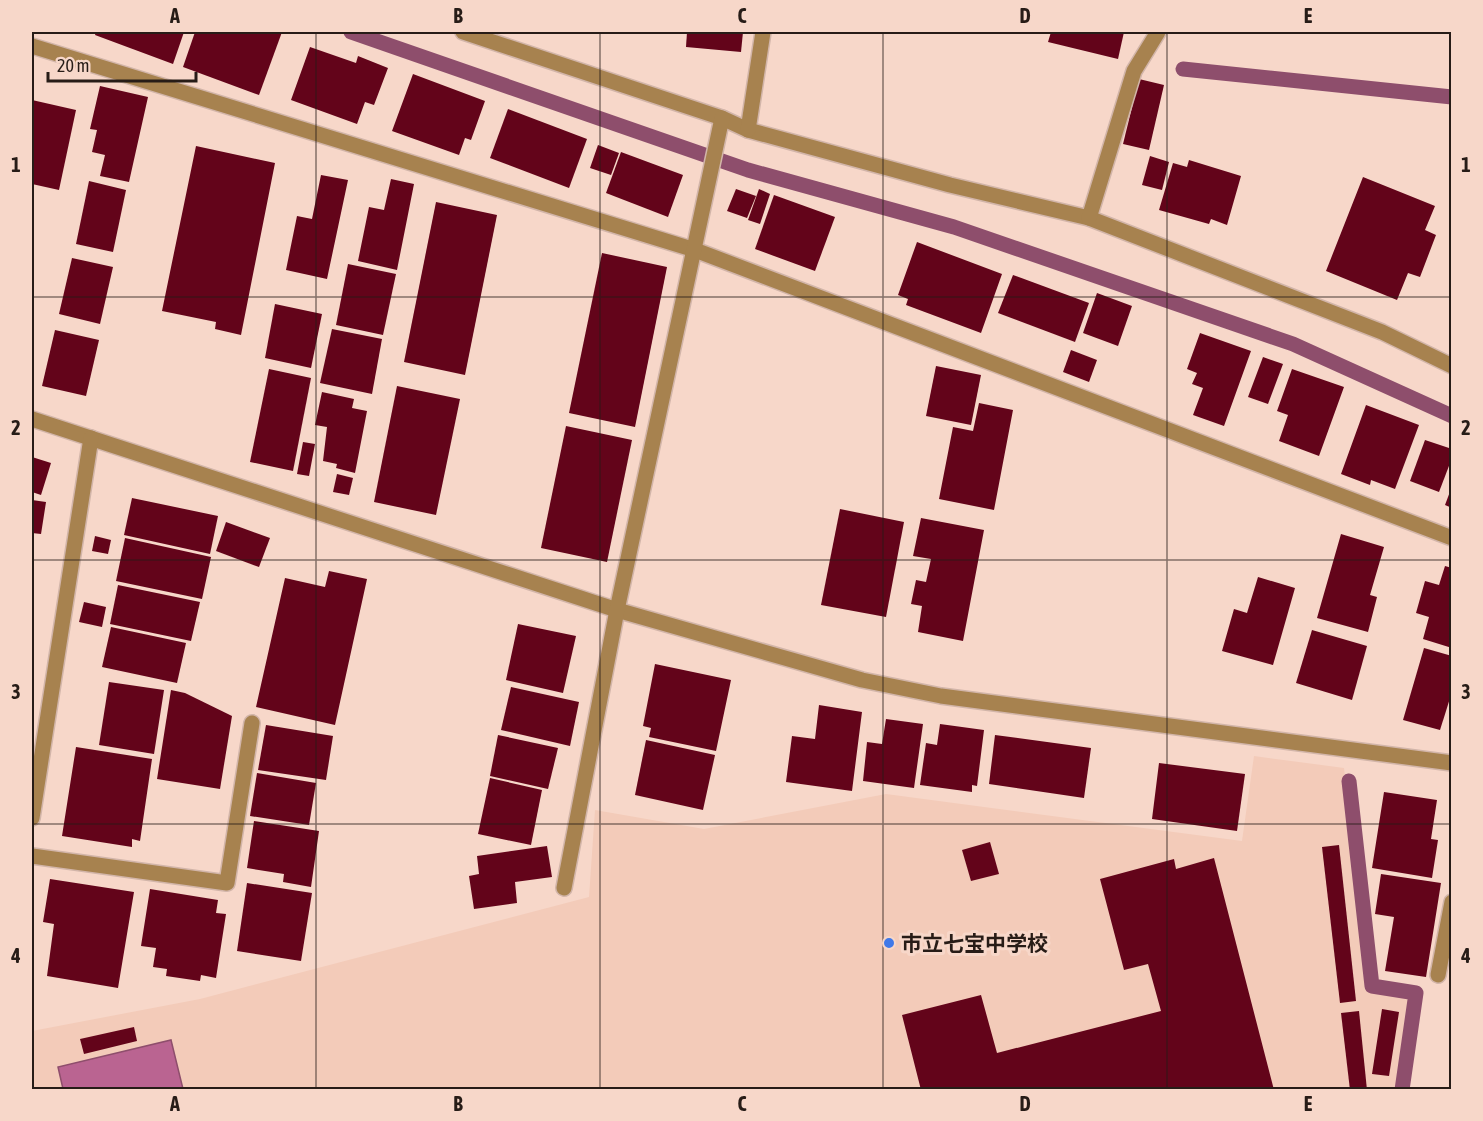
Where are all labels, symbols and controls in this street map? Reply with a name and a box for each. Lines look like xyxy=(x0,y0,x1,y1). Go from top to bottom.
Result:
text: A xyxy=(169,4,180,27)
text: B xyxy=(453,4,463,27)
text: C xyxy=(738,4,747,27)
text: D xyxy=(1019,4,1031,27)
text: E xyxy=(1304,4,1313,27)
scale bar xyxy=(48,45,196,83)
text: 20 m xyxy=(57,55,89,76)
text: 1 xyxy=(11,153,21,176)
text: 1 xyxy=(1461,153,1471,176)
text: 2 xyxy=(11,416,21,439)
text: 2 xyxy=(1461,416,1471,439)
text: 3 xyxy=(11,680,21,703)
text: 3 xyxy=(1461,680,1471,703)
place label: 市立七宝中学校 xyxy=(901,931,1048,955)
marker: 市立七宝中学校 xyxy=(882,936,896,950)
text: 4 xyxy=(10,944,21,967)
text: 4 xyxy=(1460,944,1471,967)
text: A xyxy=(169,1092,180,1115)
text: B xyxy=(453,1092,463,1115)
text: C xyxy=(738,1092,747,1115)
text: D xyxy=(1019,1092,1031,1115)
text: E xyxy=(1304,1092,1313,1115)

